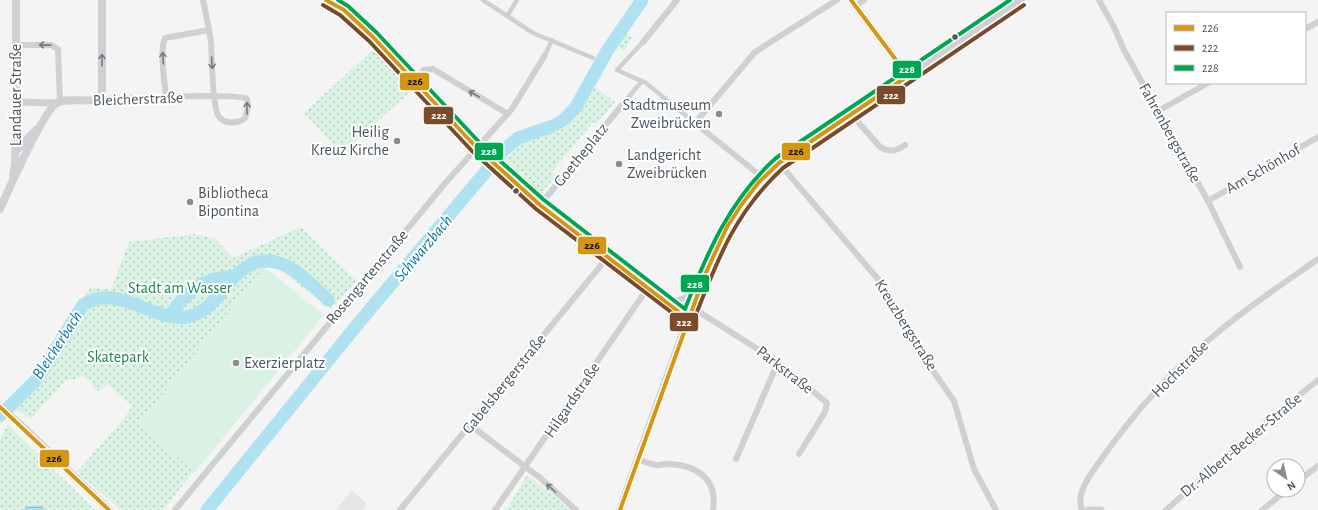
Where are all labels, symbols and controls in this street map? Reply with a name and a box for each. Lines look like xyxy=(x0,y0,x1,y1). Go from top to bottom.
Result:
legend xyxy=(1166,12,1306,84)
text: 226 xyxy=(1202,22,1219,34)
unlabelled marker xyxy=(950,32,960,42)
one-way arrow xyxy=(39,41,52,49)
text: 222 xyxy=(1202,42,1219,54)
street label: Landauer Straße xyxy=(8,44,24,146)
one-way arrow xyxy=(160,52,167,65)
one-way arrow xyxy=(98,54,106,67)
one-way arrow xyxy=(209,56,216,69)
line badge: 228 xyxy=(892,60,922,79)
text: 228 xyxy=(1202,62,1219,74)
text: 228 xyxy=(899,64,915,75)
line badge: 226 xyxy=(399,72,430,91)
text: 226 xyxy=(407,76,423,87)
street label: Fahrenbergstraße xyxy=(1136,81,1204,185)
line badge: 222 xyxy=(876,85,906,105)
street label: Bleicherstraße xyxy=(93,89,183,109)
one-way arrow xyxy=(468,90,480,98)
text: 222 xyxy=(883,90,899,101)
place label: Stadtmuseum Zweibrücken xyxy=(623,97,711,131)
one-way arrow xyxy=(243,101,251,114)
line badge: 222 xyxy=(423,106,454,125)
marker: Stadtmuseum Zweibrücken xyxy=(714,109,724,119)
text: 222 xyxy=(431,110,447,121)
street label: Goetheplatz xyxy=(551,120,612,190)
place label: Heilig Kreuz Kirche xyxy=(311,124,389,158)
marker: Heilig Kreuz Kirche xyxy=(392,136,402,146)
street label: Am Schönhof xyxy=(1223,141,1304,197)
line badge: 228 xyxy=(474,142,504,161)
line badge: 226 xyxy=(781,142,811,161)
text: 228 xyxy=(481,146,497,157)
text: 226 xyxy=(788,146,804,157)
place label: Landgericht Zweibrücken xyxy=(627,147,707,181)
marker: Landgericht Zweibrücken xyxy=(614,159,624,169)
place label: Bibliotheca Bipontina xyxy=(198,185,269,219)
unlabelled marker xyxy=(511,186,521,196)
marker: Bibliotheca Bipontina xyxy=(185,197,195,207)
water label: Schwarzbach xyxy=(391,212,455,284)
street label: Rosengartenstraße xyxy=(323,227,411,327)
line badge: 226 xyxy=(577,236,607,255)
text: 226 xyxy=(584,240,600,251)
line badge: 228 xyxy=(680,274,710,293)
street label: Kreuzbergstraße xyxy=(872,277,940,373)
text: 228 xyxy=(687,279,703,290)
park label: Stadt am Wasser xyxy=(128,280,233,296)
water label: Bleicherbach xyxy=(29,308,85,382)
line badge: 222 xyxy=(669,312,699,332)
text: 222 xyxy=(676,317,692,328)
street label: Gabelsbergerstraße xyxy=(459,331,549,437)
street label: Hochstraße xyxy=(1149,338,1211,400)
street label: Parkstraße xyxy=(754,343,816,397)
park label: Skatepark xyxy=(87,349,150,365)
place label: Exerzierplatz xyxy=(244,355,326,371)
marker: Exerzierplatz xyxy=(231,358,241,368)
street label: Hilgardstraße xyxy=(541,360,603,440)
street label: Dr.-Albert-Becker-Straße xyxy=(1177,390,1305,500)
line badge: 226 xyxy=(39,449,70,468)
text: 226 xyxy=(46,453,62,464)
north arrow xyxy=(1266,458,1306,498)
text: N xyxy=(1285,479,1298,493)
one-way arrow xyxy=(546,483,557,492)

